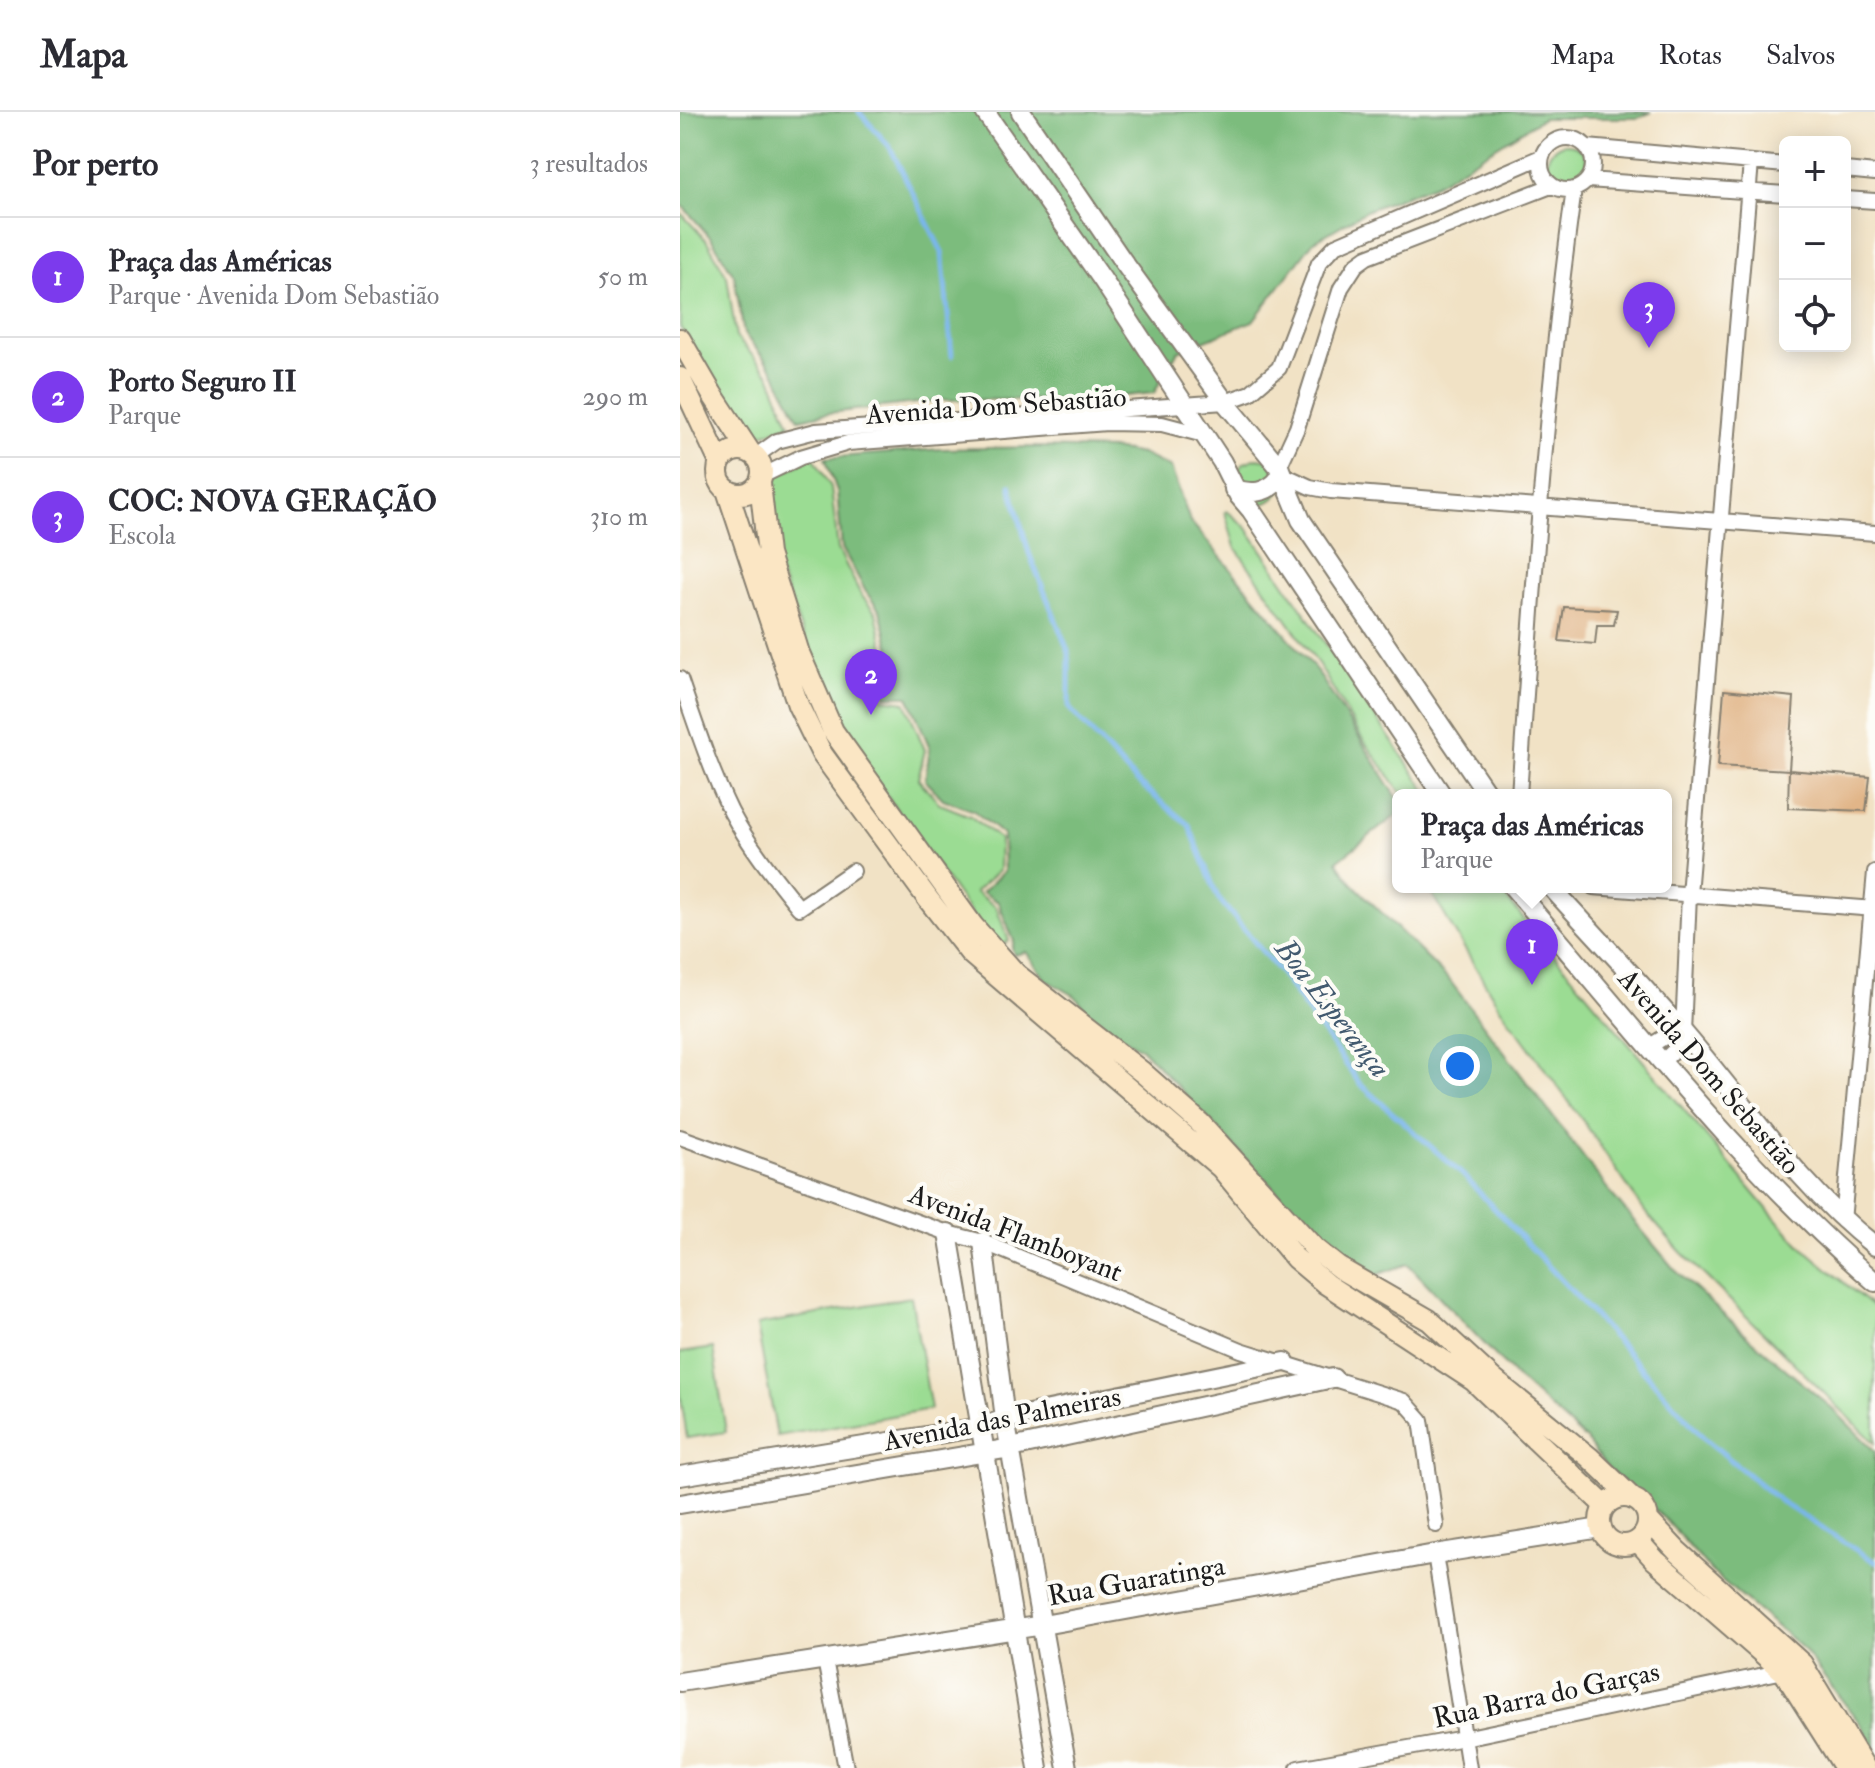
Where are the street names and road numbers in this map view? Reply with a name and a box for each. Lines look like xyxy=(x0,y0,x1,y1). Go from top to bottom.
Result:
street label: Avenida Dom Sebastião xyxy=(864,380,1128,433)
street label: Avenida Dom Sebastião xyxy=(1609,961,1808,1182)
street label: Avenida Flamboyant xyxy=(903,1176,1127,1290)
street label: Avenida das Palmeiras xyxy=(880,1379,1124,1460)
street label: Rua Guaratinga xyxy=(1045,1549,1228,1614)
street label: Rua Barra do Garças xyxy=(1430,1654,1663,1737)

